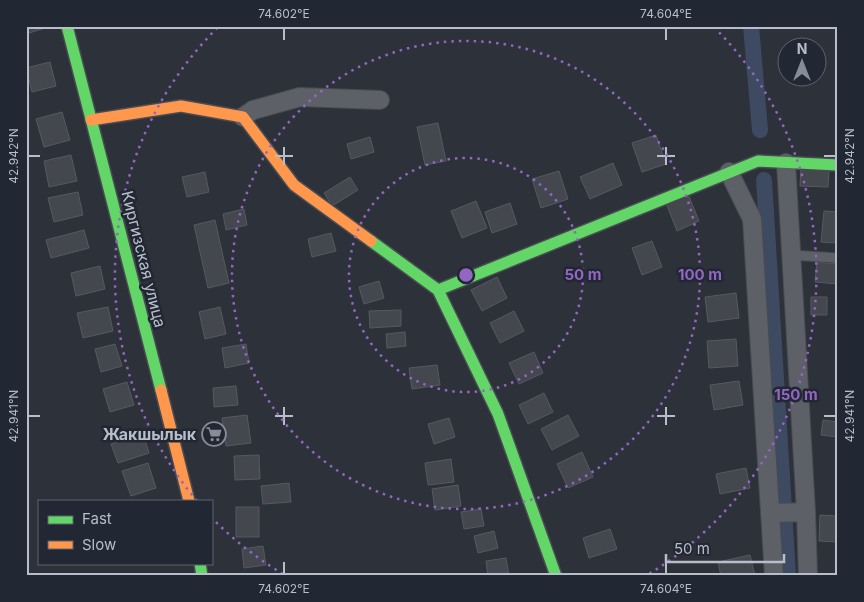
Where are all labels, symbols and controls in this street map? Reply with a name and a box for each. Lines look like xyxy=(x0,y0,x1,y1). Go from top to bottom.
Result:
text: 74.602°E xyxy=(258,6,310,21)
text: 74.604°E xyxy=(640,6,692,21)
north arrow xyxy=(776,38,826,88)
text: N xyxy=(797,40,807,57)
text: 42.942°N xyxy=(6,128,21,184)
text: 42.942°N xyxy=(842,128,857,184)
street label: Киргизская улица xyxy=(117,189,171,329)
text: 50 m xyxy=(565,265,601,284)
text: 100 m xyxy=(678,265,722,284)
centre of rings xyxy=(457,266,475,284)
text: 150 m xyxy=(774,385,818,404)
text: 42.941°N xyxy=(6,390,21,442)
text: 42.941°N xyxy=(842,390,857,442)
supermarket icon: Жакшылык xyxy=(201,421,227,447)
place label: Жакшылык xyxy=(103,424,197,444)
legend xyxy=(38,500,212,564)
text: Fast xyxy=(82,509,112,528)
scale bar xyxy=(666,532,784,564)
text: Slow xyxy=(82,535,116,554)
text: 50 m xyxy=(674,539,710,558)
text: 74.602°E xyxy=(258,581,310,596)
text: 74.604°E xyxy=(640,581,692,596)

